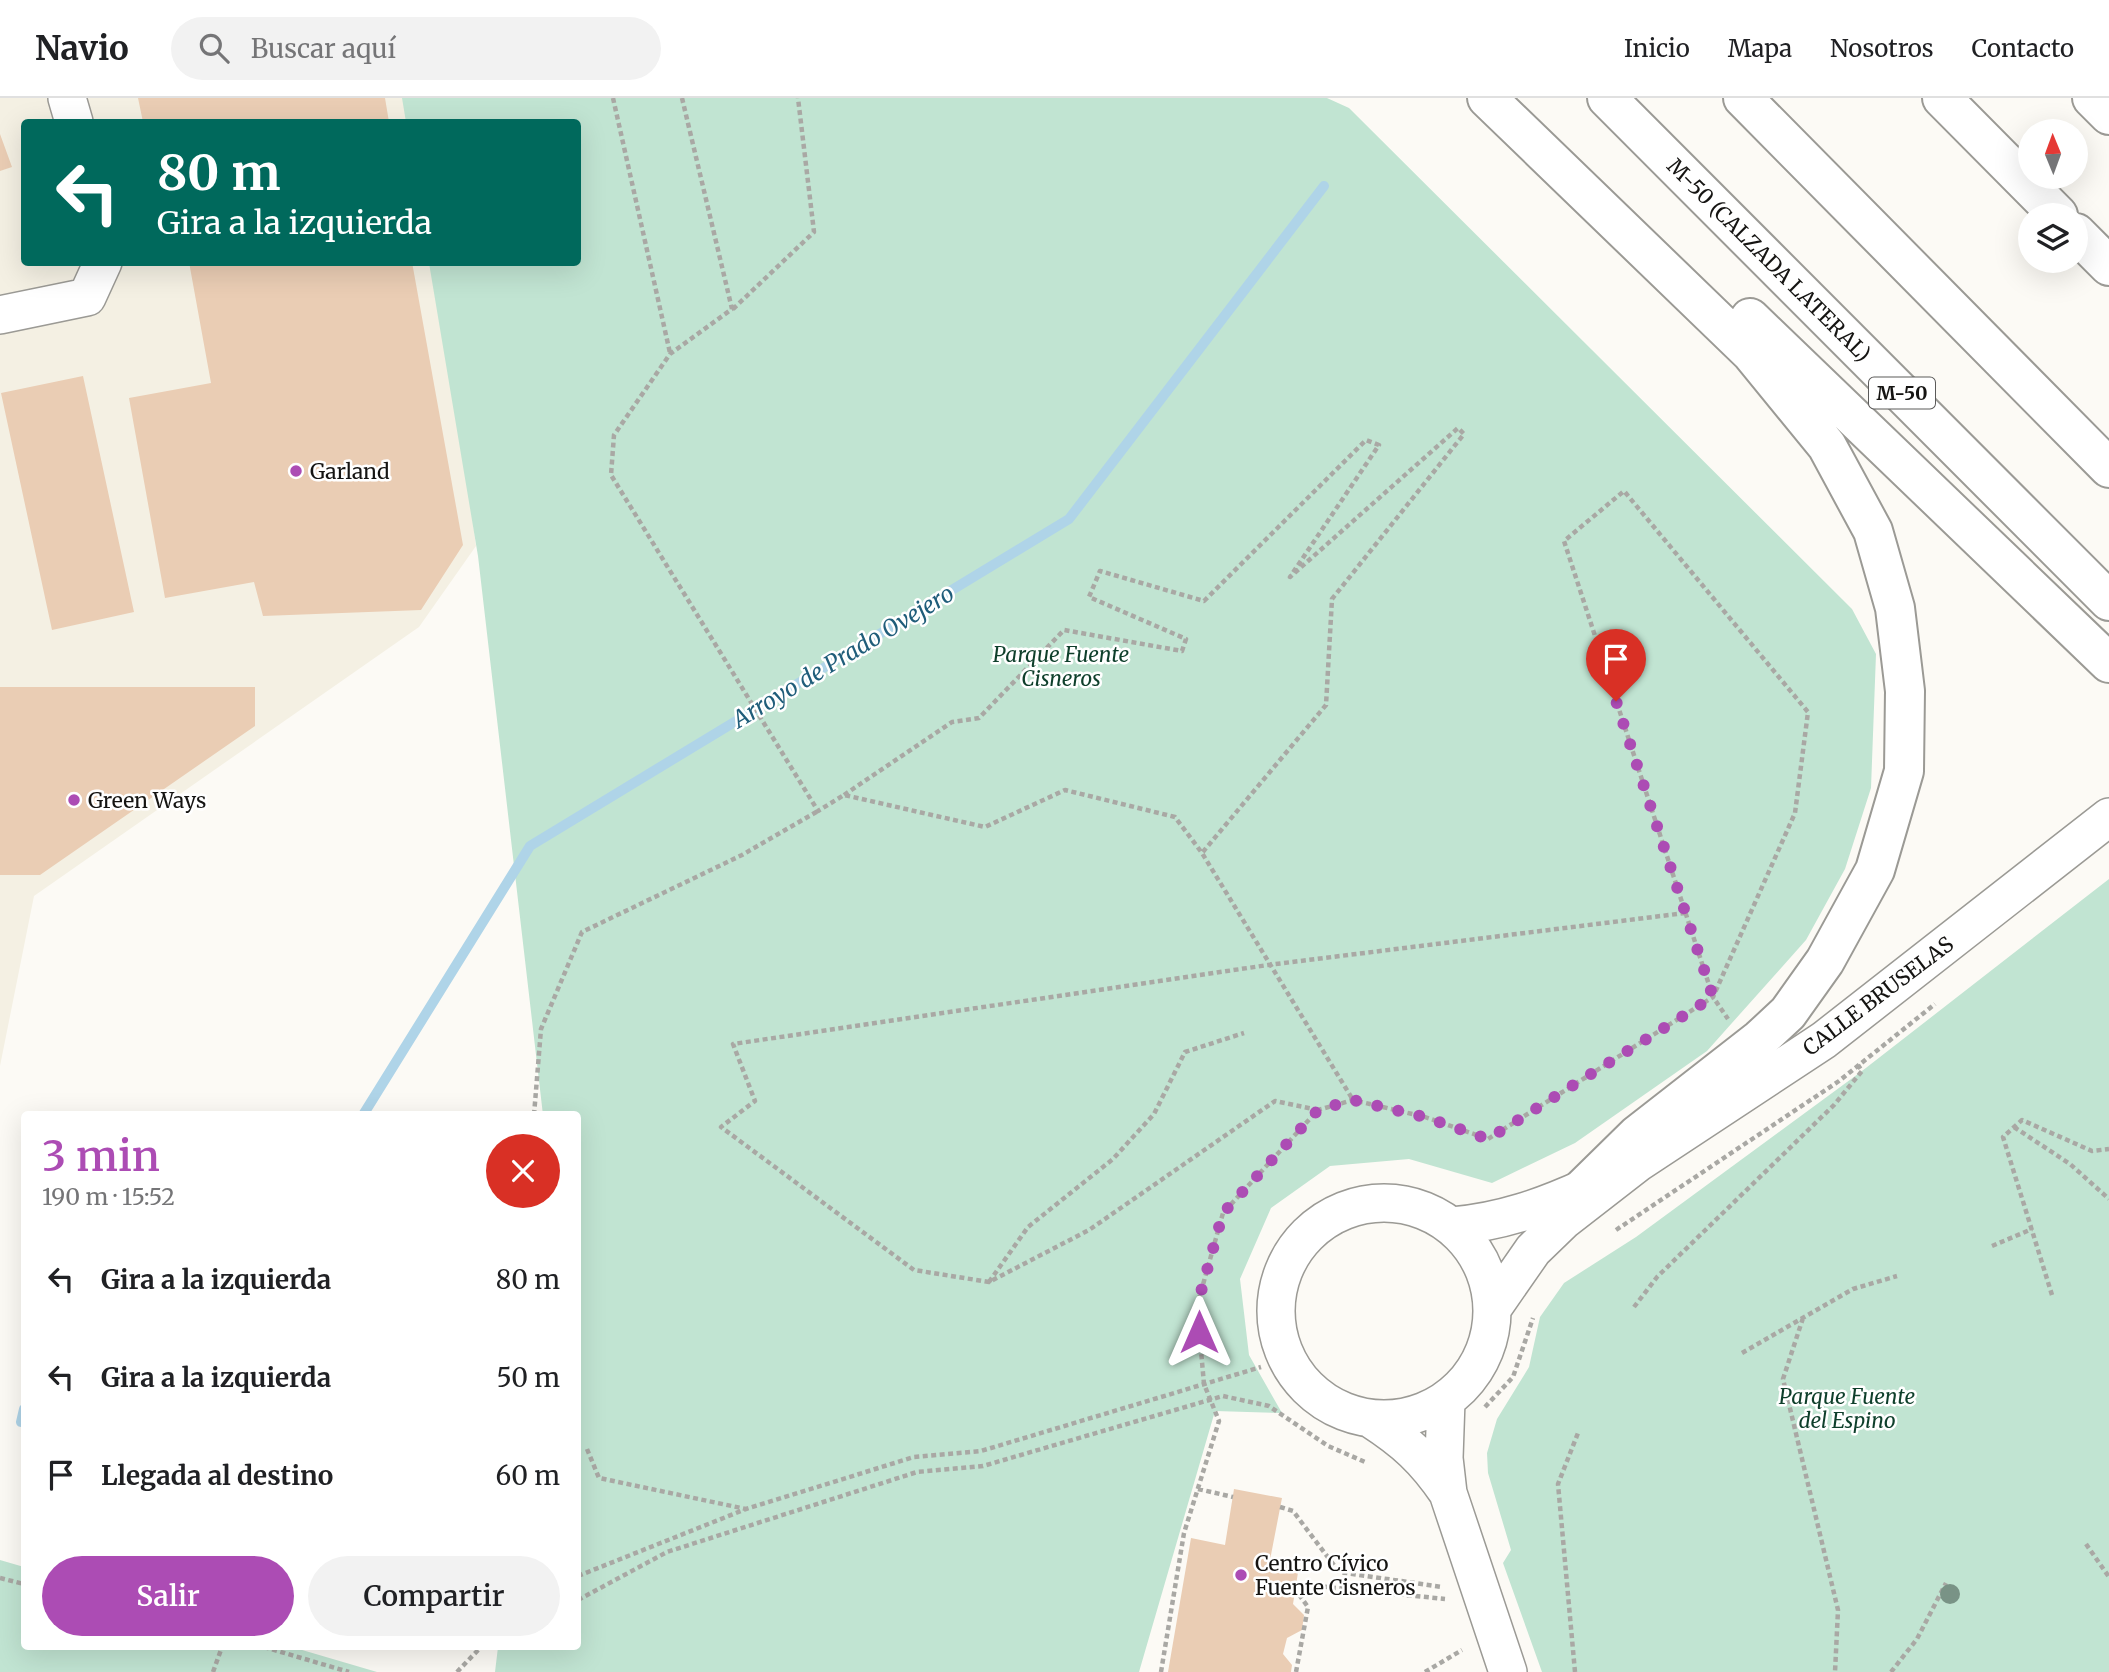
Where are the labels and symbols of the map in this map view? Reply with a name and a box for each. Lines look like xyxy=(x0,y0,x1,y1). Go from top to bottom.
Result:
north arrow xyxy=(2018,119,2088,189)
street label: M-50 (CALZADA LATERAL) xyxy=(1662,153,1876,367)
road number: M-50 xyxy=(1869,378,1935,408)
place label: Garland xyxy=(310,458,390,485)
marker: Garland xyxy=(288,463,304,479)
water label: Arroyo de Prado Ovejero xyxy=(725,578,959,735)
pin xyxy=(1586,629,1646,701)
park label: Parque Fuente Cisneros xyxy=(993,641,1129,692)
place label: Green Ways xyxy=(88,787,206,814)
marker: Green Ways xyxy=(66,792,82,808)
street label: CALLE BRUSELAS xyxy=(1797,930,1959,1062)
position arrow xyxy=(1162,1295,1236,1369)
park label: Parque Fuente del Espino xyxy=(1779,1383,1915,1434)
place label: Centro Cívico Fuente Cisneros xyxy=(1255,1550,1416,1601)
marker: Centro Cívico Fuente Cisneros xyxy=(1233,1567,1249,1583)

